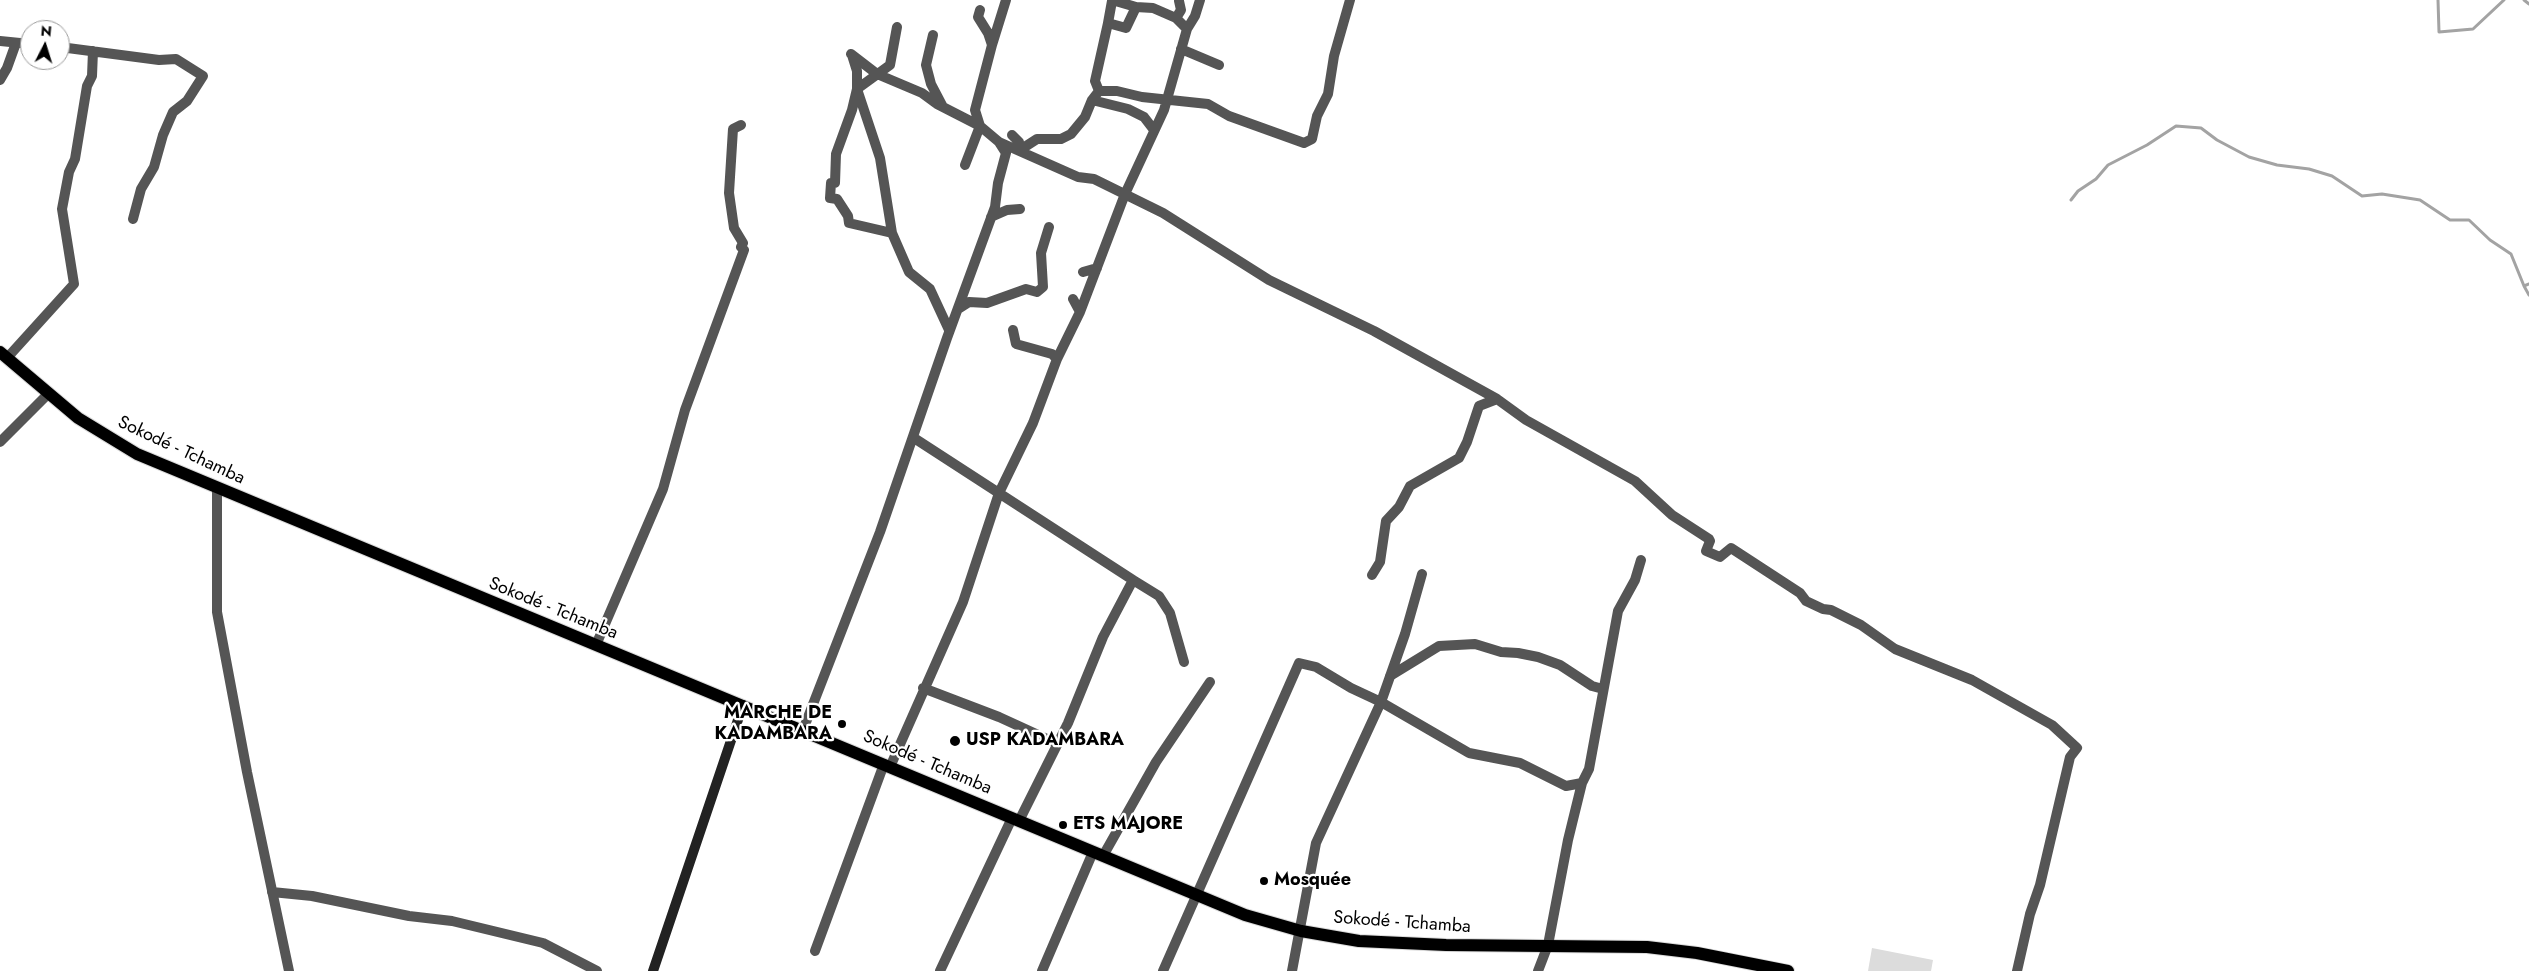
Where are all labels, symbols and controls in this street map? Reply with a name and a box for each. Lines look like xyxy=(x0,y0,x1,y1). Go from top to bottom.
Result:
north arrow xyxy=(20,20,70,70)
text: N xyxy=(40,21,53,42)
street label: Sokodé - Tchamba xyxy=(114,412,248,490)
street label: Sokodé - Tchamba xyxy=(485,573,621,645)
place label: MARCHE DE KADAMBARA xyxy=(714,703,832,746)
marker: MARCHE DE KADAMBARA xyxy=(836,718,848,730)
street label: Sokodé - Tchamba xyxy=(859,726,995,800)
place label: USP KADAMBARA xyxy=(966,730,1124,752)
marker: USP KADAMBARA xyxy=(948,734,962,748)
place label: ETS MAJORE xyxy=(1073,814,1183,836)
marker: ETS MAJORE xyxy=(1057,819,1069,831)
place label: Mosquée xyxy=(1274,870,1351,892)
marker: Mosquée xyxy=(1258,875,1270,887)
street label: Sokodé - Tchamba xyxy=(1333,907,1471,939)

